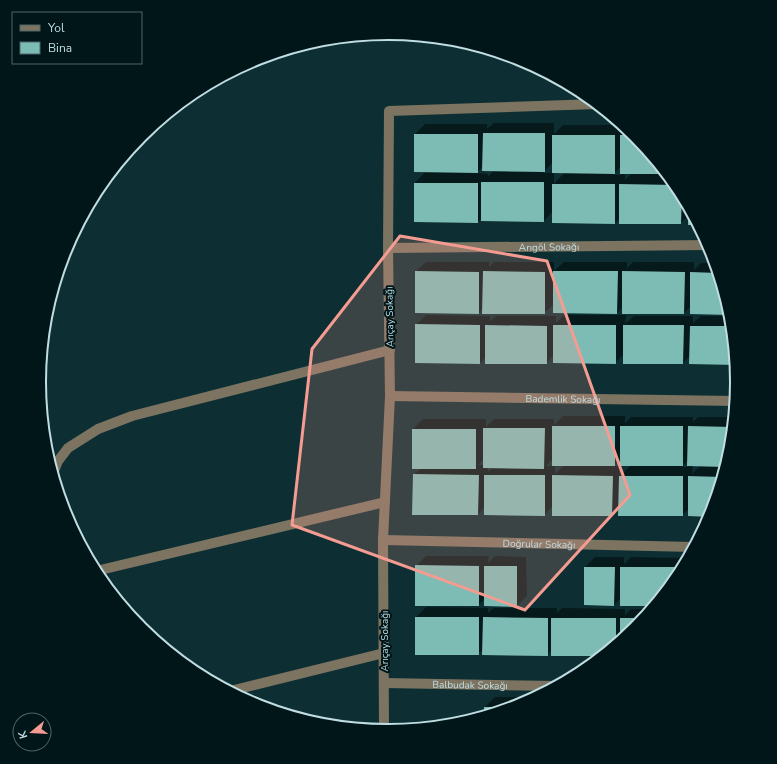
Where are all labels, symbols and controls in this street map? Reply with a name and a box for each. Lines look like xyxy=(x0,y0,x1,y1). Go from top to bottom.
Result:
legend xyxy=(12,12,142,64)
text: Yol xyxy=(47,20,65,36)
text: Bina xyxy=(48,40,72,56)
street label: Arıgöl Sokağı xyxy=(519,240,579,255)
street label: Arıçay Sokağı xyxy=(382,286,398,348)
street label: Bademlik Sokağı xyxy=(525,392,601,407)
street label: Doğrular Sokağı xyxy=(502,537,575,552)
street label: Arıçay Sokağı xyxy=(378,611,392,671)
street label: Balbudak Sokağı xyxy=(432,678,508,693)
north arrow xyxy=(12,712,52,752)
text: K xyxy=(14,728,31,741)

